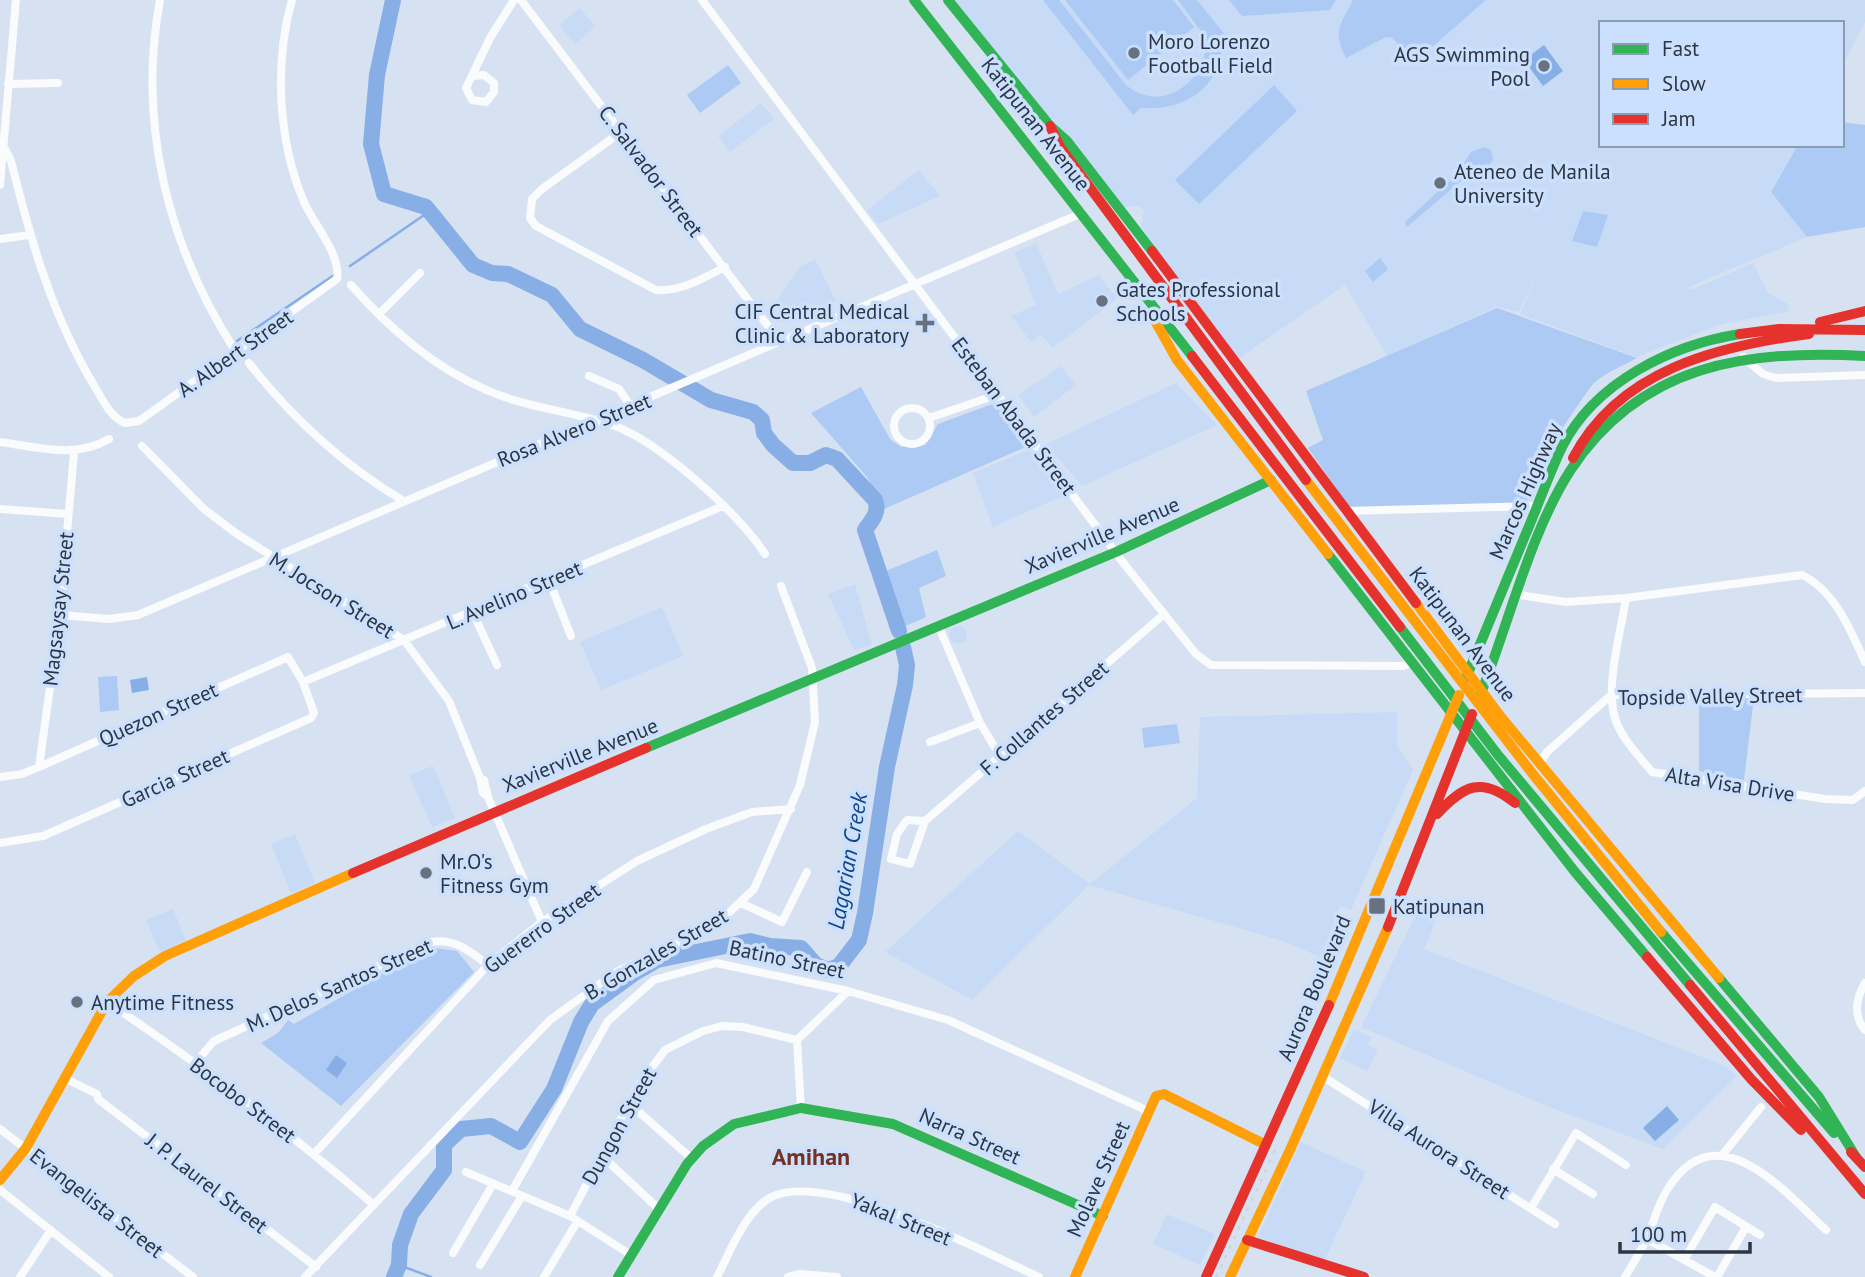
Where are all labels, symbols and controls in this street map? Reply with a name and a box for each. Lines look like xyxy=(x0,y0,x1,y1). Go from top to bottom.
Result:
legend xyxy=(1599,21,1844,147)
place label: Moro Lorenzo Football Field xyxy=(1148,28,1273,79)
text: Fast xyxy=(1662,35,1699,62)
place label: AGS Swimming Pool xyxy=(1394,41,1530,92)
marker: Moro Lorenzo Football Field xyxy=(1126,45,1142,61)
street label: Katipunan Avenue xyxy=(975,52,1097,196)
marker: AGS Swimming Pool xyxy=(1536,58,1552,74)
text: Slow xyxy=(1662,70,1706,97)
street label: C. Salvador Street xyxy=(593,100,709,242)
text: Jam xyxy=(1661,105,1696,132)
place label: Ateneo de Manila University xyxy=(1454,158,1611,209)
marker: Ateneo de Manila University xyxy=(1432,175,1448,191)
place label: Gates Professional Schools xyxy=(1116,276,1280,327)
marker: Gates Professional Schools xyxy=(1094,293,1110,309)
place label: CIF Central Medical Clinic & Laboratory xyxy=(734,298,909,349)
street label: A. Albert Street xyxy=(172,303,298,403)
marker: CIF Central Medical Clinic & Laboratory xyxy=(915,313,935,333)
street label: Esteban Abada Street xyxy=(946,332,1082,500)
street label: Rosa Alvero Street xyxy=(493,387,655,473)
street label: Marcos Highway xyxy=(1483,418,1567,564)
street label: Xavierville Avenue xyxy=(1021,490,1183,580)
street label: Magsaysay Street xyxy=(36,531,80,687)
street label: M. Jocson Street xyxy=(264,546,400,644)
street label: L. Avelino Street xyxy=(442,554,586,636)
street label: Katipunan Avenue xyxy=(1403,561,1523,707)
street label: F. Collantes Street xyxy=(974,655,1114,781)
street label: Quezon Street xyxy=(94,676,222,752)
street label: Topside Valley Street xyxy=(1617,681,1803,711)
street label: Xavierville Avenue xyxy=(498,711,662,799)
street label: Garcia Street xyxy=(117,742,233,814)
street label: Alta Visa Drive xyxy=(1663,760,1797,808)
water label: Lagarian Creek xyxy=(821,789,874,932)
place label: Mr.O's Fitness Gym xyxy=(440,848,549,899)
marker: Mr.O's Fitness Gym xyxy=(418,865,434,881)
street label: Guererro Street xyxy=(478,877,606,979)
place label: Katipunan xyxy=(1393,893,1484,920)
marker: Katipunan xyxy=(1367,896,1387,916)
street label: B. Gonzales Street xyxy=(580,902,732,1006)
street label: Aurora Boulevard xyxy=(1271,911,1357,1065)
street label: M. Delos Santos Street xyxy=(242,932,436,1038)
street label: Batino Street xyxy=(727,934,847,984)
place label: Anytime Fitness xyxy=(91,989,234,1016)
marker: Anytime Fitness xyxy=(69,994,85,1010)
street label: Bocobo Street xyxy=(185,1051,301,1149)
street label: Dungon Street xyxy=(576,1063,662,1189)
street label: Villa Aurora Street xyxy=(1362,1092,1515,1205)
street label: Narra Street xyxy=(915,1102,1025,1170)
street label: Molave Street xyxy=(1060,1117,1136,1241)
street label: J. P. Laurel Street xyxy=(140,1126,273,1239)
district label: Amihan xyxy=(772,1141,850,1172)
street label: Evangelista Street xyxy=(25,1142,169,1264)
street label: Yakal Street xyxy=(847,1187,955,1251)
scale bar xyxy=(1620,1210,1750,1254)
text: 100 m xyxy=(1630,1221,1687,1248)

